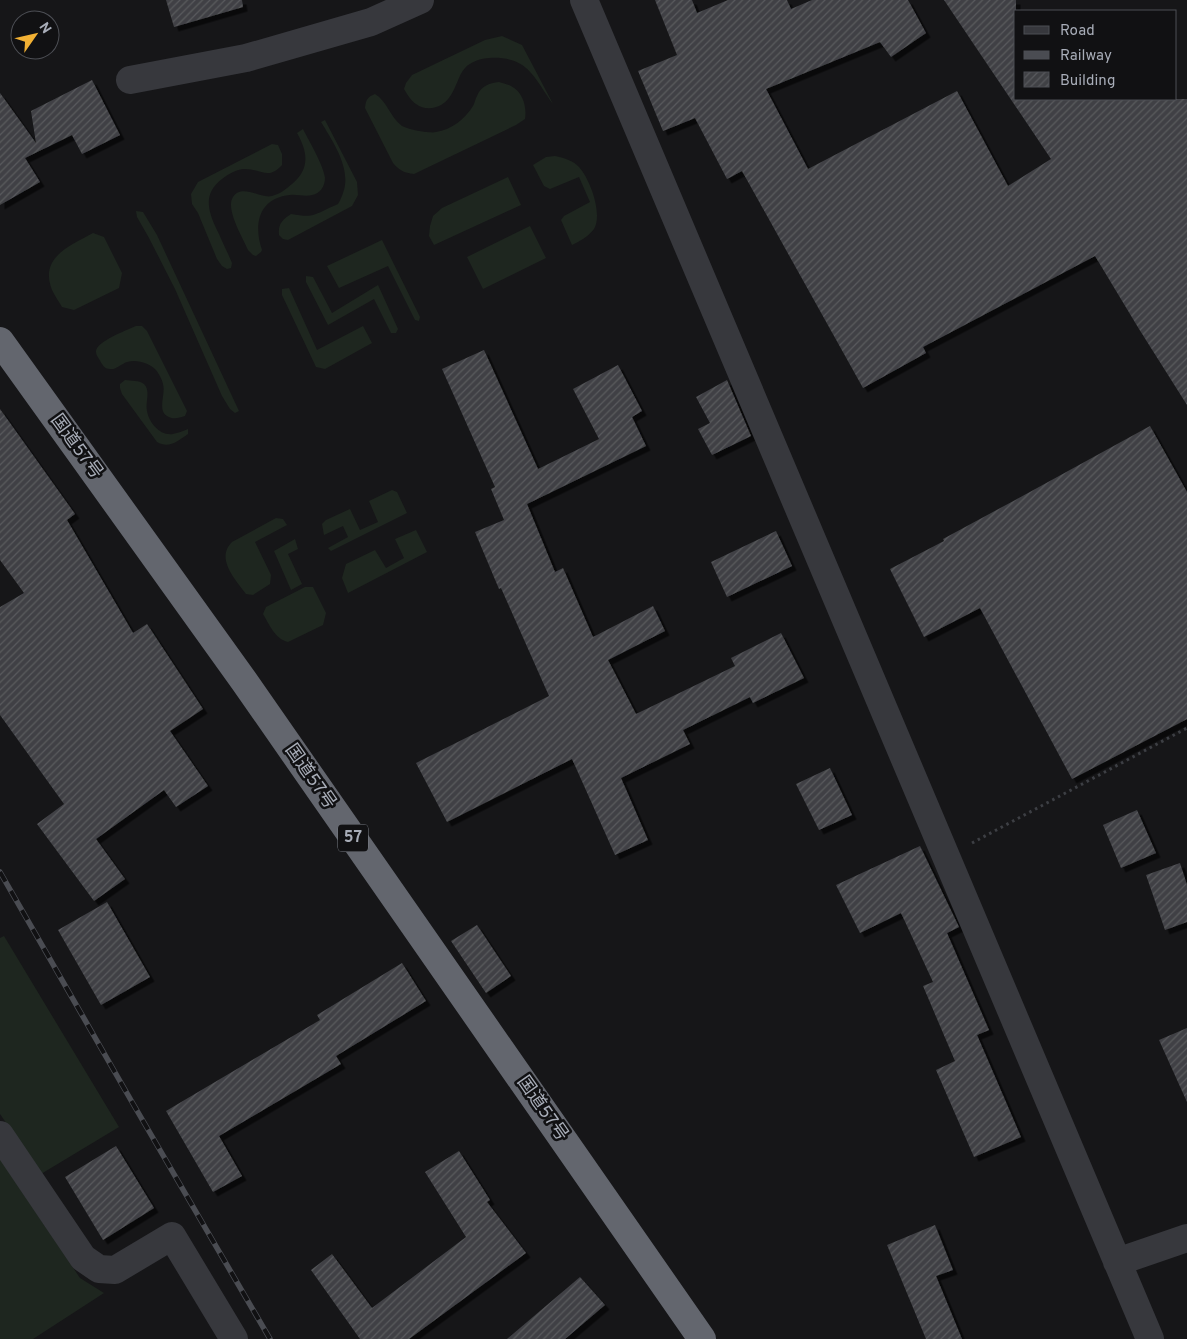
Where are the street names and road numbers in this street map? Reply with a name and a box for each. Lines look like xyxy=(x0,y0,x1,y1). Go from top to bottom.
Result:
street label: 国道57号 xyxy=(45,410,107,484)
street label: 国道57号 xyxy=(279,740,341,814)
road number: 57 xyxy=(338,824,368,851)
street label: 国道57号 xyxy=(511,1072,573,1146)

